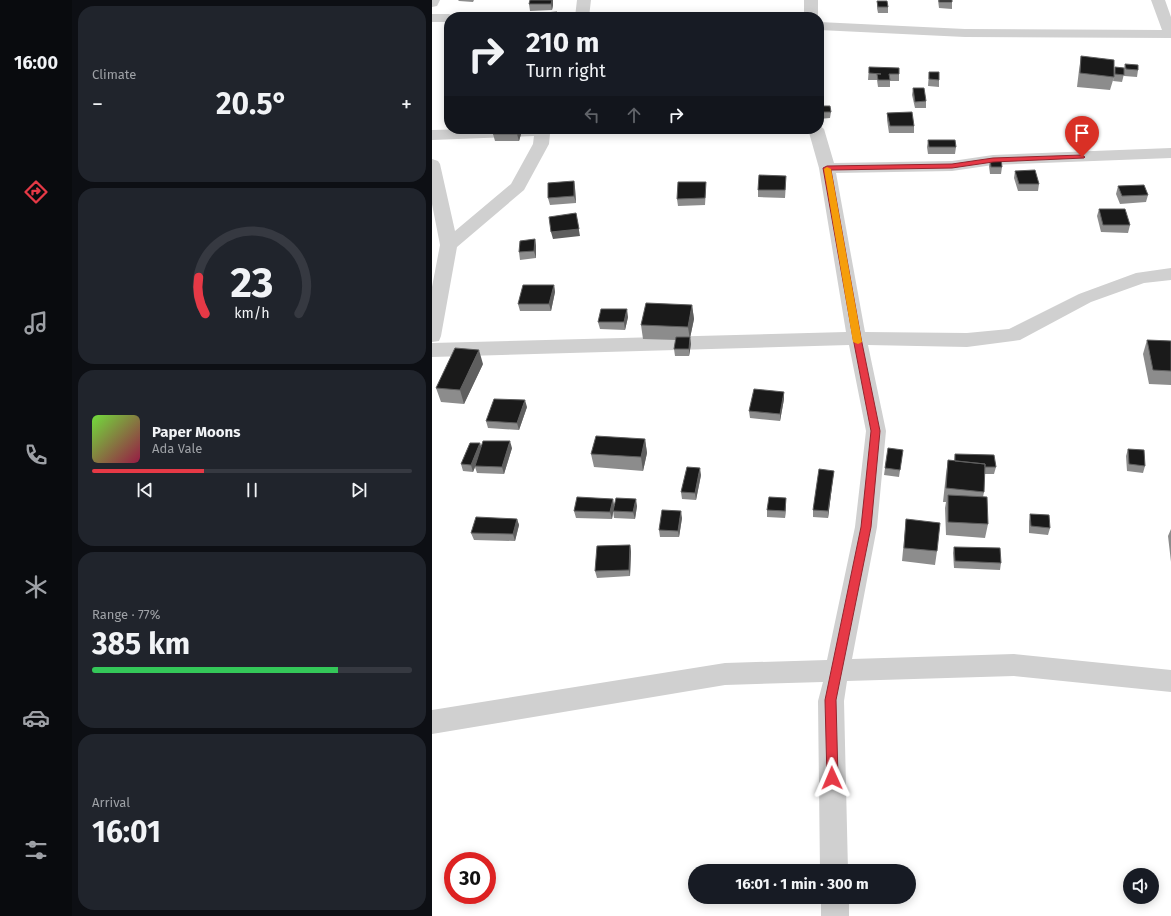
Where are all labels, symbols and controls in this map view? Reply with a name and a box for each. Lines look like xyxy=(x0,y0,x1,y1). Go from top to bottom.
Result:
text: 210 m xyxy=(526,26,600,59)
icon: right xyxy=(460,28,512,80)
text: 16:00 xyxy=(14,52,58,74)
text: Turn right xyxy=(526,60,606,82)
text: Climate xyxy=(92,67,136,82)
text: 20.5° xyxy=(216,86,288,122)
text: − xyxy=(92,91,103,118)
text: + xyxy=(401,91,412,118)
icon: left xyxy=(581,104,603,126)
icon: ahead xyxy=(623,104,645,126)
icon: right xyxy=(665,104,687,126)
pin xyxy=(1065,116,1099,157)
icon: arrive xyxy=(1071,122,1093,144)
icon: directions xyxy=(22,178,50,206)
text: 23 xyxy=(231,258,273,308)
text: km/h xyxy=(234,305,270,322)
icon: music xyxy=(22,309,50,337)
text: Paper Moons xyxy=(152,423,240,441)
icon: phone xyxy=(22,441,50,469)
text: Ada Vale xyxy=(152,441,202,456)
icon: previous xyxy=(134,479,156,501)
icon: pause xyxy=(241,479,263,501)
icon: next xyxy=(348,479,370,501)
icon: climate xyxy=(22,573,50,601)
text: Range · 77% xyxy=(92,607,160,622)
text: 385 km xyxy=(92,626,190,662)
icon: car xyxy=(22,704,50,732)
position arrow xyxy=(811,757,853,799)
text: Arrival xyxy=(92,795,130,810)
text: 16:01 xyxy=(92,814,161,850)
icon: filters xyxy=(22,836,50,864)
speed limit sign: 30 xyxy=(444,852,496,904)
map controls xyxy=(1123,868,1159,904)
button: sound xyxy=(1123,868,1159,904)
text: 16:01 · 1 min · 300 m xyxy=(735,875,869,893)

